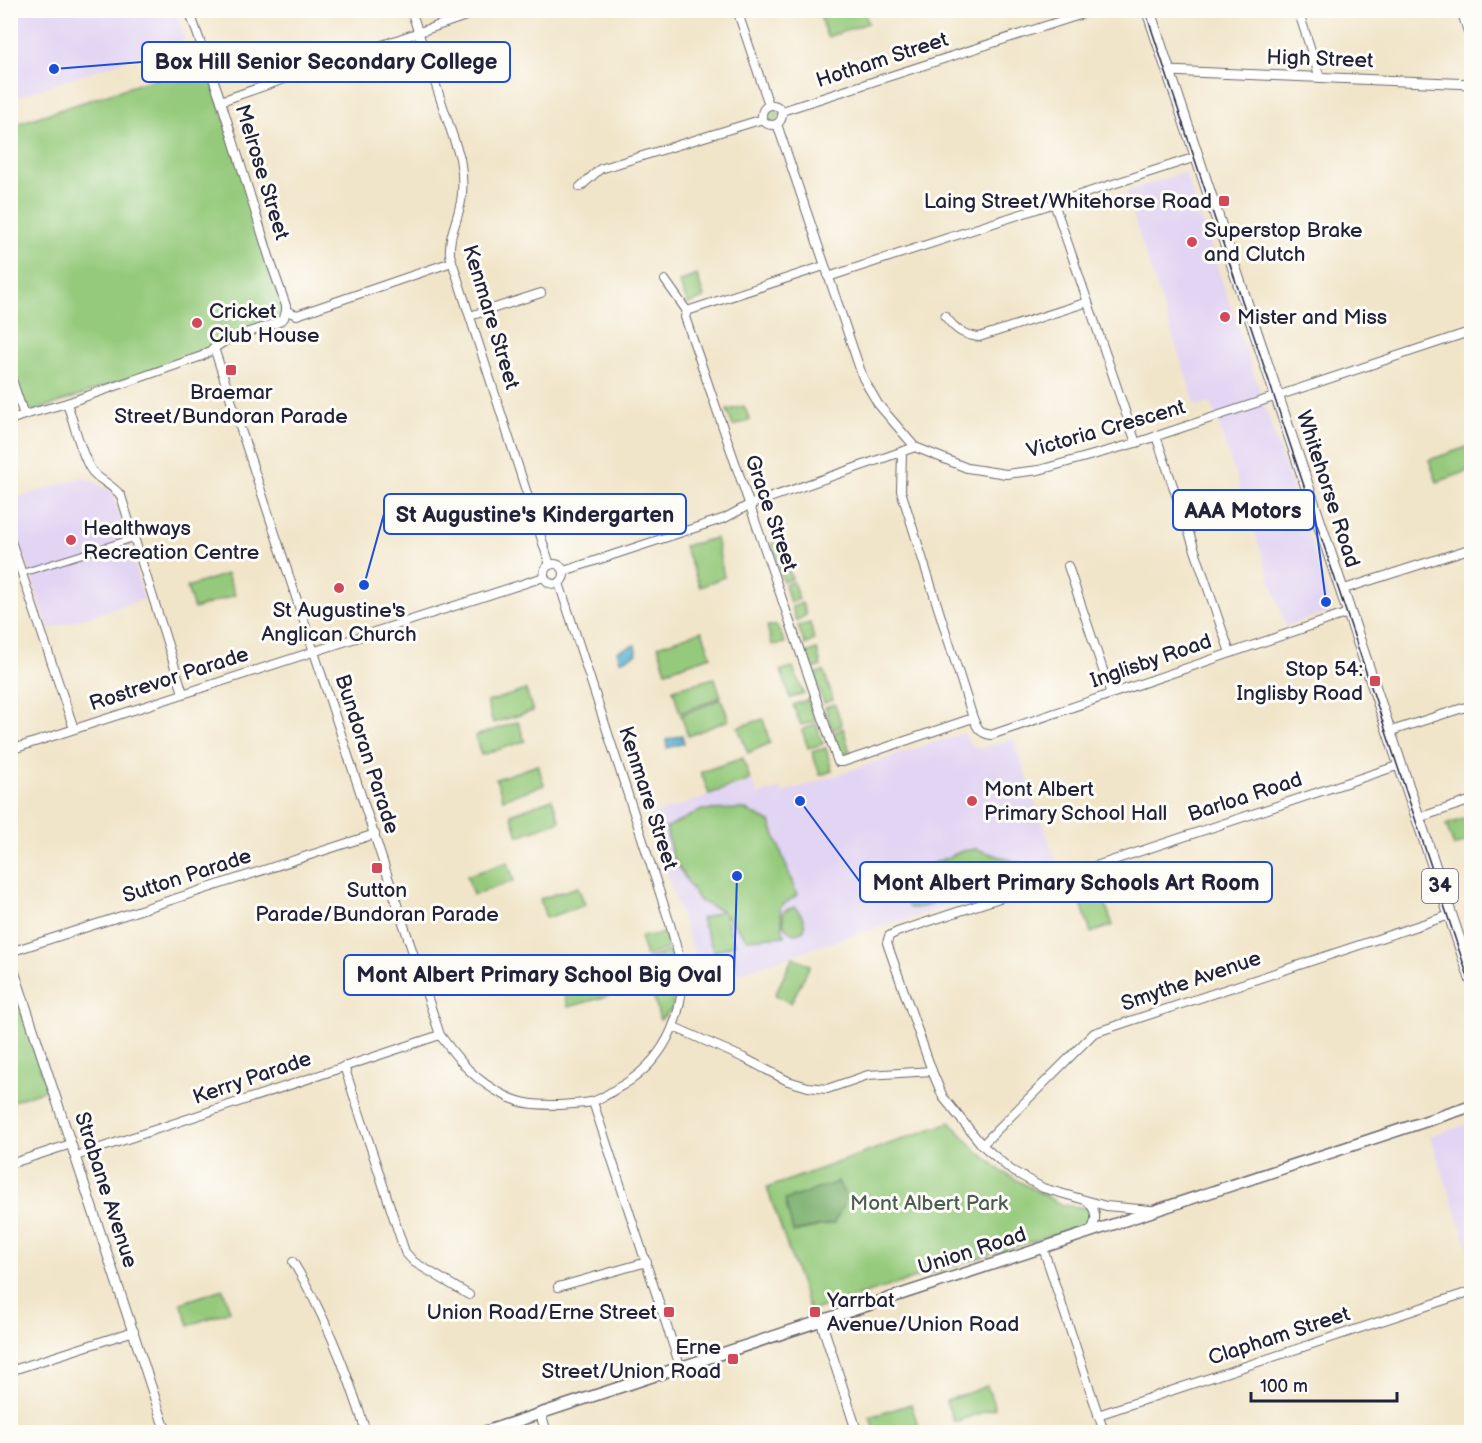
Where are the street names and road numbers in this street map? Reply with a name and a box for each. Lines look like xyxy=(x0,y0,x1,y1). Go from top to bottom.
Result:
street label: Hotham Street xyxy=(813,27,952,93)
street label: High Street xyxy=(1266,45,1374,73)
street label: Melrose Street xyxy=(230,101,295,243)
street label: Kenmare Street xyxy=(457,242,525,393)
street label: Victoria Crescent xyxy=(1024,394,1189,464)
street label: Whitehorse Road xyxy=(1291,407,1365,571)
street label: Grace Street xyxy=(739,452,803,575)
street label: Inglisby Road xyxy=(1087,629,1215,693)
street label: Rostrevor Parade xyxy=(86,641,252,717)
street label: Bundoran Parade xyxy=(329,671,405,837)
street label: Kenmare Street xyxy=(613,723,683,873)
street label: Barloa Road xyxy=(1185,767,1305,827)
street label: Sutton Parade xyxy=(119,843,255,909)
road number: 34 xyxy=(1422,869,1458,903)
street label: Smythe Avenue xyxy=(1118,945,1264,1017)
street label: Kerry Parade xyxy=(190,1046,314,1110)
street label: Strabane Avenue xyxy=(69,1109,143,1271)
street label: Union Road xyxy=(915,1222,1029,1280)
street label: Clapham Street xyxy=(1205,1301,1353,1371)

